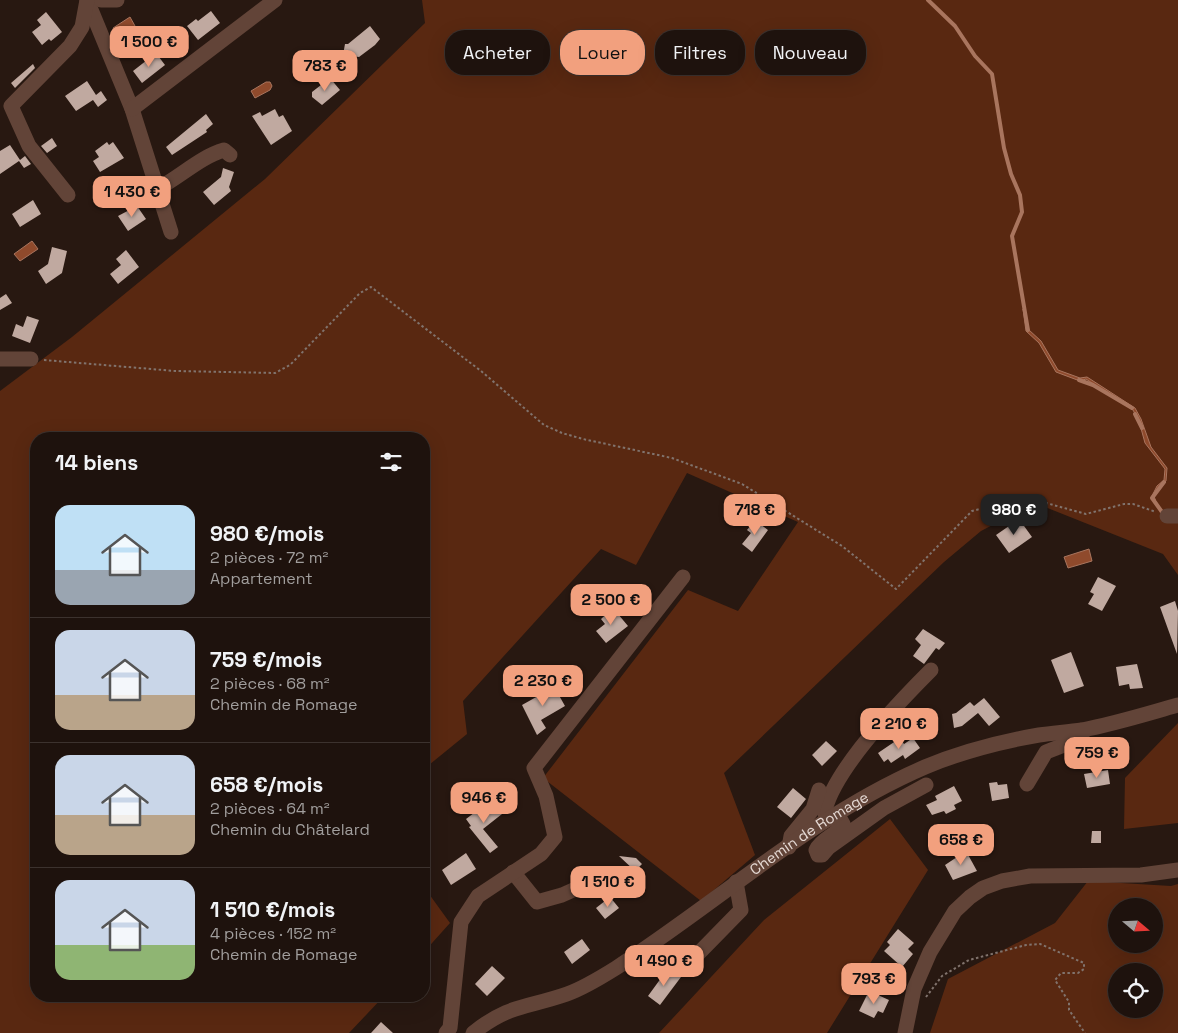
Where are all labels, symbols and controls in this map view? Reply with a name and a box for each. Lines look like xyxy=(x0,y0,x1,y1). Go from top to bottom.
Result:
pin: 1 500 € xyxy=(103,26,195,68)
chip: Acheter xyxy=(445,30,550,75)
chip: Louer xyxy=(560,30,645,75)
chip: Filtres xyxy=(655,30,745,75)
chip: Nouveau xyxy=(755,30,866,75)
text: 1 500 € xyxy=(121,31,177,52)
pin: 783 € xyxy=(290,49,360,92)
text: 783 € xyxy=(303,55,347,76)
pin: 1 430 € xyxy=(86,176,178,218)
text: 1 430 € xyxy=(104,181,160,202)
icon: filters xyxy=(377,448,405,476)
text: 14 biens xyxy=(55,449,138,476)
pin: 718 € xyxy=(720,494,790,536)
pin: 980 € xyxy=(979,494,1049,536)
text: 718 € xyxy=(735,499,775,520)
text: 980 € xyxy=(992,499,1036,520)
text: 980 €/mois xyxy=(210,520,324,547)
icon: home xyxy=(95,525,155,585)
text: 2 pièces · 72 m² xyxy=(210,547,328,568)
text: Appartement xyxy=(210,568,313,589)
pin: 2 500 € xyxy=(565,584,657,626)
text: 2 500 € xyxy=(582,589,640,610)
text: 759 €/mois xyxy=(210,646,322,673)
icon: home xyxy=(95,650,155,710)
pin: 2 230 € xyxy=(497,664,589,707)
text: 2 230 € xyxy=(514,670,572,691)
text: 2 pièces · 68 m² xyxy=(210,673,330,694)
text: Chemin de Romage xyxy=(210,694,358,715)
pin: 2 210 € xyxy=(853,708,945,750)
text: 2 210 € xyxy=(871,713,927,734)
pin: 759 € xyxy=(1062,736,1132,779)
text: 759 € xyxy=(1075,742,1119,763)
text: 658 €/mois xyxy=(210,771,323,798)
icon: home xyxy=(95,775,155,835)
pin: 946 € xyxy=(449,782,519,824)
text: 946 € xyxy=(462,787,506,808)
street label: Chemin de Romage xyxy=(746,787,872,879)
text: 2 pièces · 64 m² xyxy=(210,798,330,819)
text: Chemin du Châtelard xyxy=(210,819,370,840)
pin: 658 € xyxy=(926,824,996,866)
text: 658 € xyxy=(939,829,983,850)
pin: 1 510 € xyxy=(562,866,654,908)
text: 1 510 € xyxy=(581,871,635,892)
text: 1 510 €/mois xyxy=(210,896,335,923)
north arrow xyxy=(1108,898,1162,952)
map controls xyxy=(1108,898,1163,1018)
icon: home xyxy=(95,900,155,960)
text: 4 pièces · 152 m² xyxy=(210,923,336,944)
text: Chemin de Romage xyxy=(210,944,358,965)
pin: 1 490 € xyxy=(618,944,710,987)
text: 1 490 € xyxy=(636,950,692,971)
pin: 793 € xyxy=(839,962,909,1005)
button: locate xyxy=(1108,963,1163,1018)
text: 793 € xyxy=(852,968,896,989)

